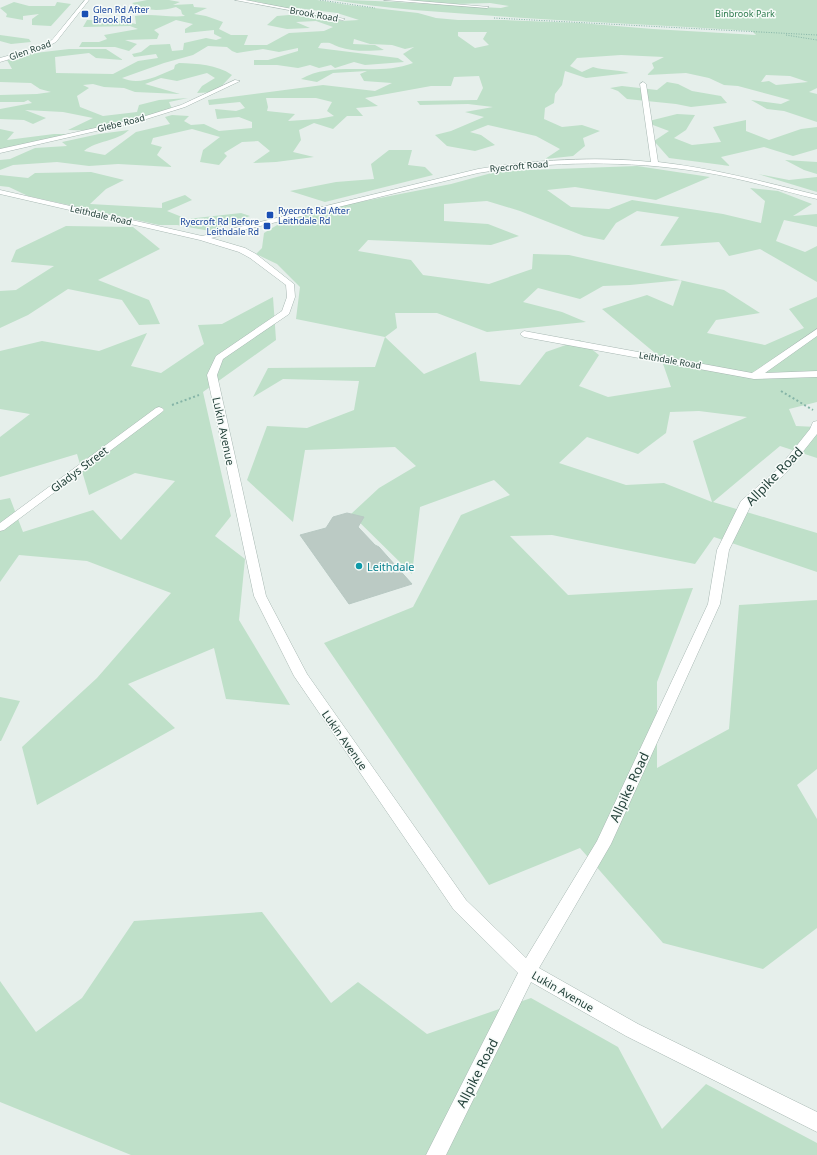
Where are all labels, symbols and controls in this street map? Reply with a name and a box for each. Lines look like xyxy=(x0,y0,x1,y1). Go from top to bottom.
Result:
place label: Glen Rd After Brook Rd xyxy=(93,3,149,26)
street label: Brook Road xyxy=(289,3,339,25)
park label: Binbrook Park xyxy=(715,7,775,20)
marker: Glen Rd After Brook Rd xyxy=(80,9,90,19)
street label: Glen Road xyxy=(7,37,53,63)
street label: Glebe Road xyxy=(96,111,146,135)
street label: Ryecroft Road xyxy=(489,157,549,175)
street label: Leithdale Road xyxy=(69,202,133,228)
place label: Ryecroft Rd After Leithdale Rd xyxy=(278,204,350,227)
marker: Ryecroft Rd After Leithdale Rd xyxy=(265,210,275,220)
place label: Ryecroft Rd Before Leithdale Rd xyxy=(180,215,259,238)
marker: Ryecroft Rd Before Leithdale Rd xyxy=(262,221,272,231)
street label: Leithdale Road xyxy=(638,348,702,372)
street label: Lukin Avenue xyxy=(209,395,239,467)
street label: Gladys Street xyxy=(47,442,111,496)
street label: Allpike Road xyxy=(741,443,807,509)
place label: Leithdale xyxy=(367,559,415,574)
marker: Leithdale xyxy=(354,561,364,571)
street label: Lukin Avenue xyxy=(319,707,371,773)
street label: Allpike Road xyxy=(605,749,653,825)
street label: Lukin Avenue xyxy=(529,967,597,1015)
street label: Allpike Road xyxy=(452,1035,502,1111)

